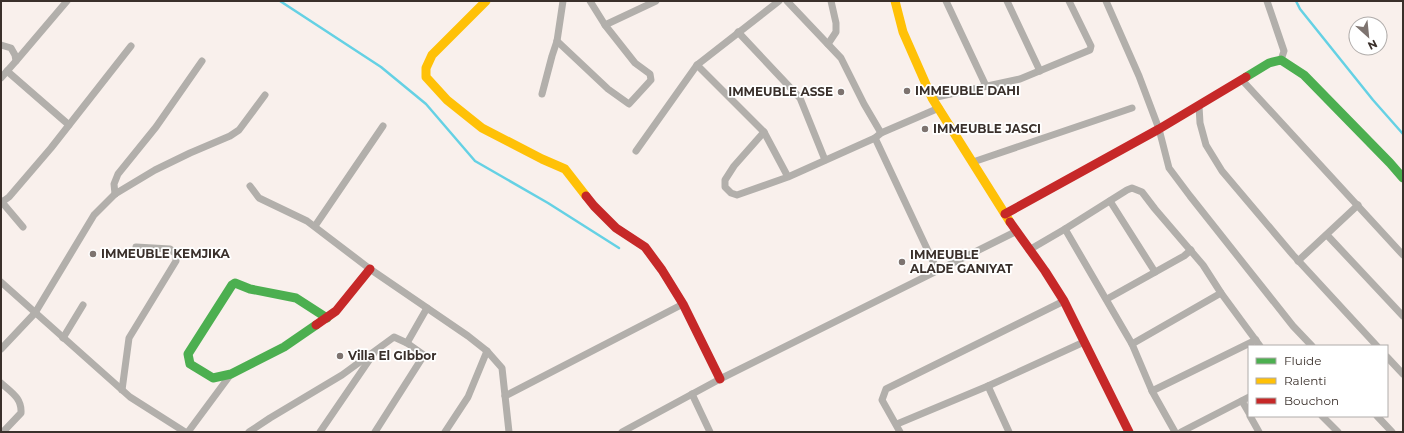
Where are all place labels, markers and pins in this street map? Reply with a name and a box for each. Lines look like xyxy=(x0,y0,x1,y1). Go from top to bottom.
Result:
place label: IMMEUBLE DAHI xyxy=(915,83,1020,98)
place label: IMMEUBLE ASSE xyxy=(728,84,833,99)
marker: IMMEUBLE DAHI xyxy=(902,86,912,96)
marker: IMMEUBLE ASSE xyxy=(836,87,846,97)
place label: IMMEUBLE JASCI xyxy=(933,121,1041,136)
marker: IMMEUBLE JASCI xyxy=(920,124,930,134)
place label: IMMEUBLE KEMJIKA xyxy=(101,246,231,261)
place label: IMMEUBLE ALADE GANIYAT xyxy=(909,247,1013,276)
marker: IMMEUBLE KEMJIKA xyxy=(88,249,98,259)
marker: IMMEUBLE ALADE GANIYAT xyxy=(897,257,907,267)
place label: Villa El GIbbor xyxy=(347,348,436,363)
marker: Villa El GIbbor xyxy=(335,351,345,361)

